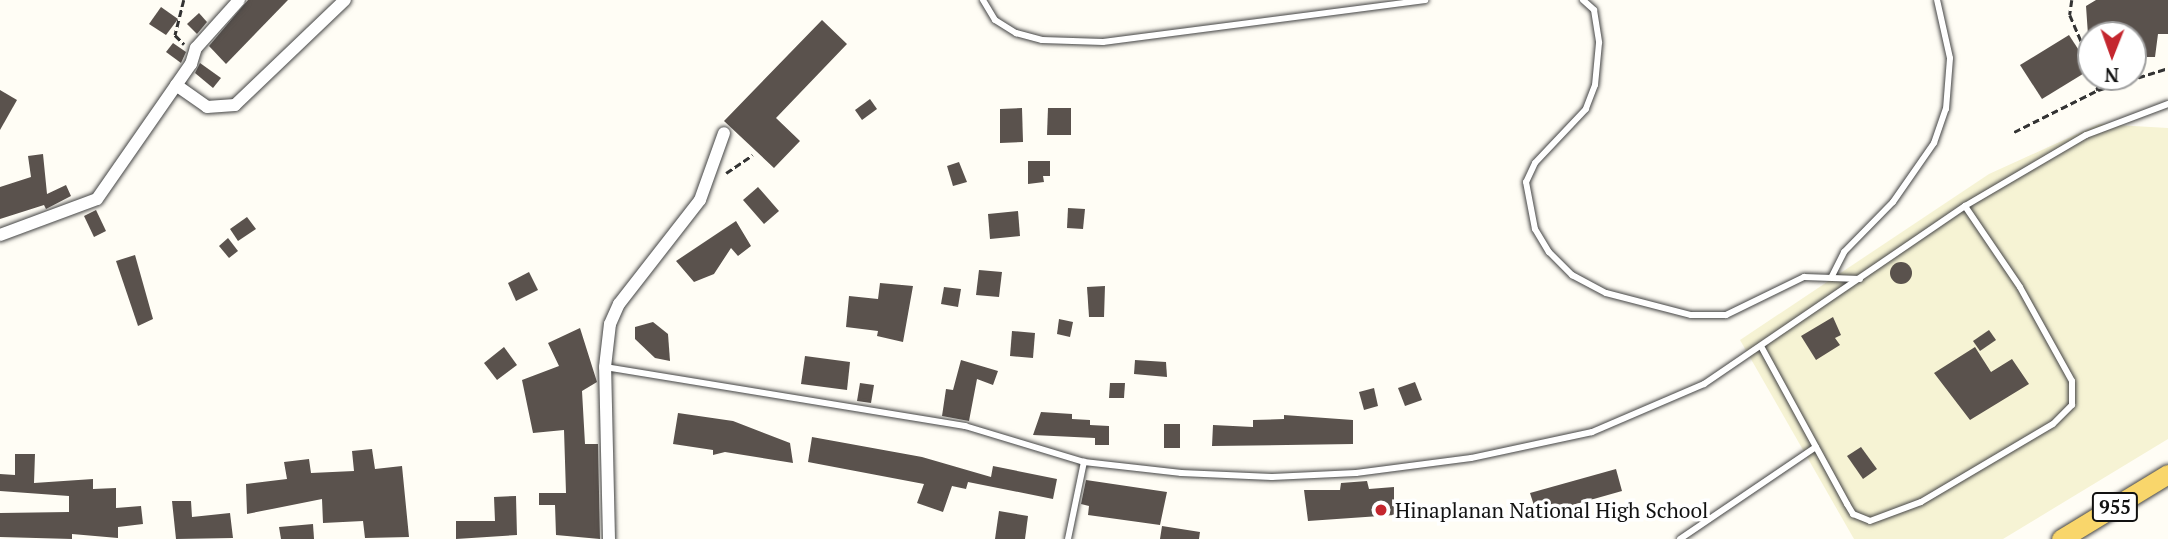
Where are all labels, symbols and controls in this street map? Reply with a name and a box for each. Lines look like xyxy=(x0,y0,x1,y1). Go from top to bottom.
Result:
north arrow xyxy=(2077,21,2147,91)
text: N xyxy=(2104,63,2119,88)
road number: 955 xyxy=(2090,492,2140,522)
place label: Hinaplanan National High School xyxy=(1395,497,1708,523)
marker: Hinaplanan National High School xyxy=(1373,502,1389,518)

